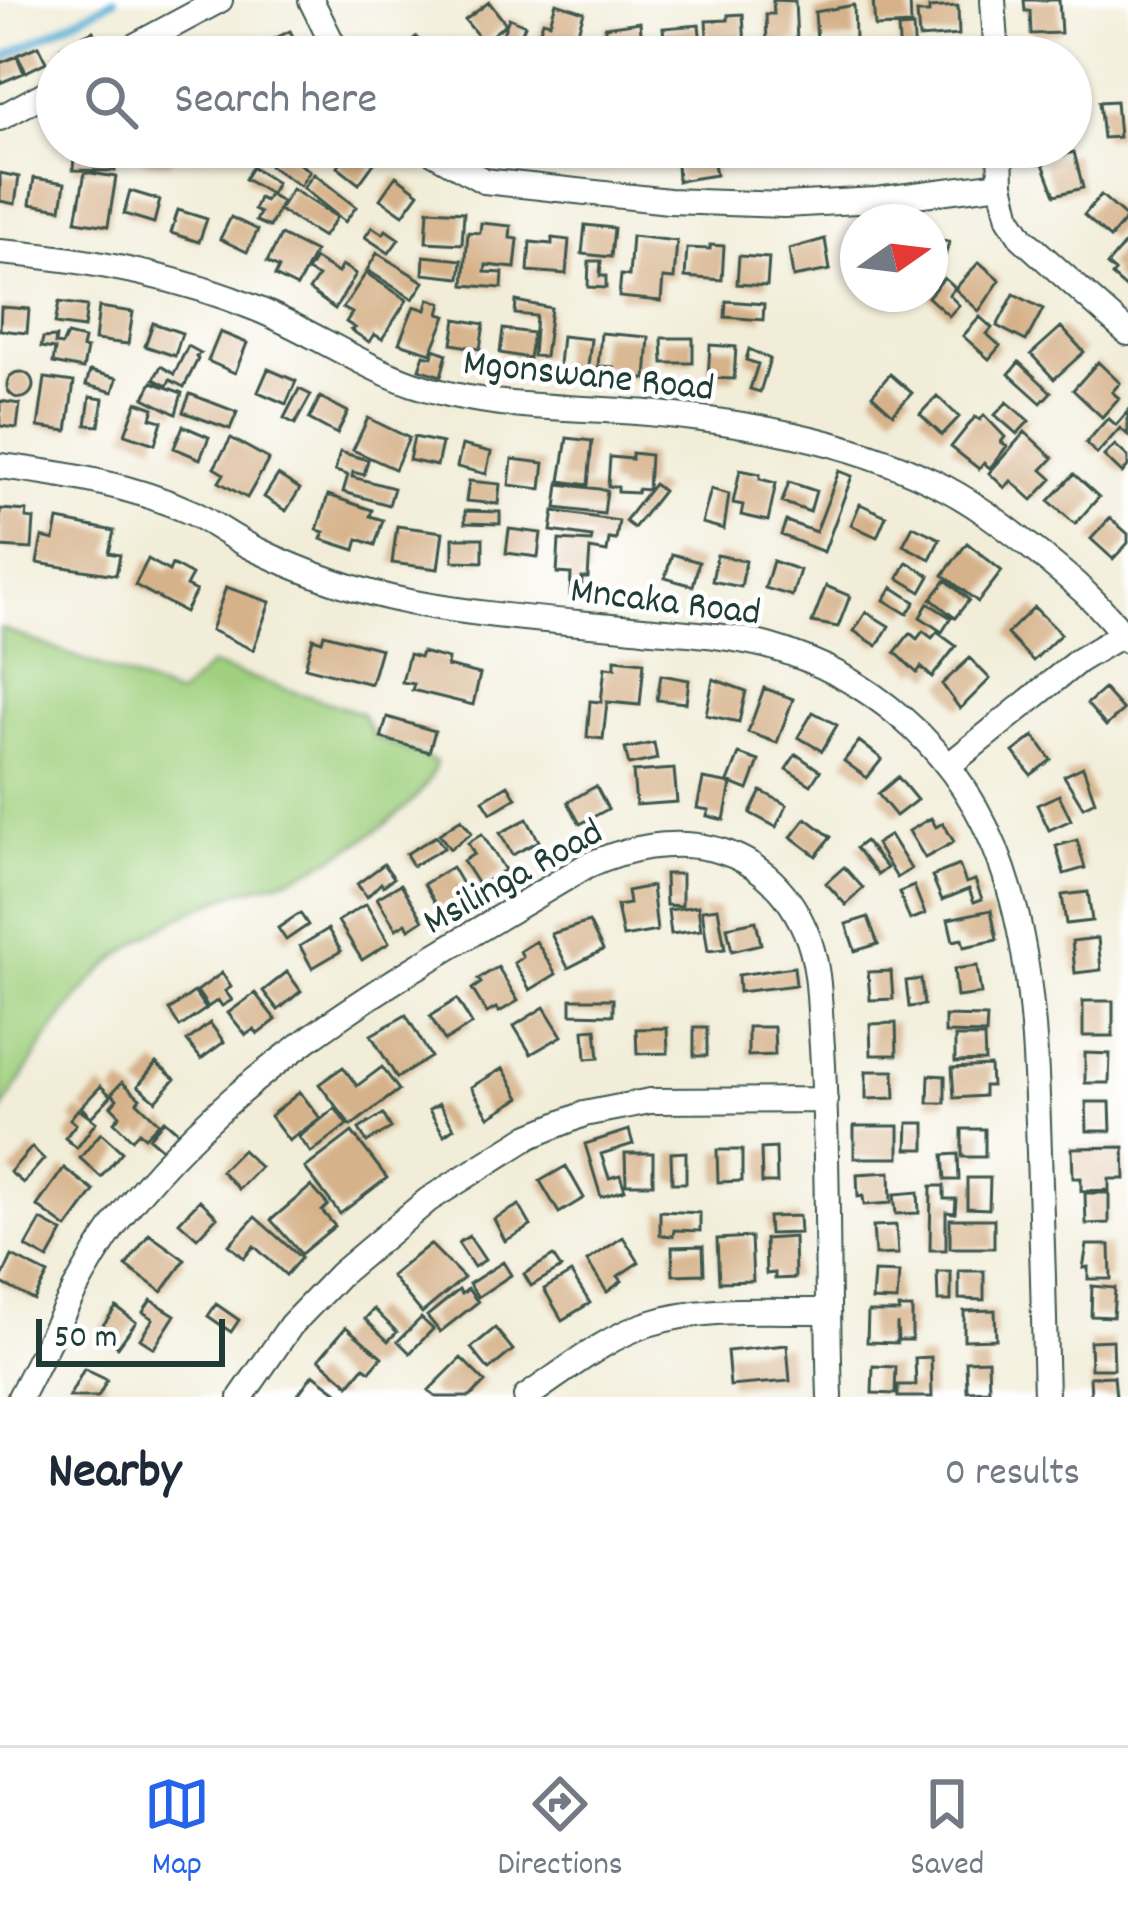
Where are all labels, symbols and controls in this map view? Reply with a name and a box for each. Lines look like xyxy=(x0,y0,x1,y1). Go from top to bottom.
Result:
search box xyxy=(36,36,1092,168)
icon: search xyxy=(78,69,144,135)
text: Search here xyxy=(174,70,377,134)
north arrow xyxy=(840,204,948,312)
street label: Mgonswane Road xyxy=(460,338,717,419)
street label: Mncaka Road xyxy=(567,566,763,643)
street label: Msilinga Road xyxy=(414,808,614,952)
scale bar xyxy=(36,1313,225,1366)
text: 50 m xyxy=(54,1316,118,1363)
text: Nearby xyxy=(48,1439,181,1511)
text: 0 results xyxy=(945,1448,1080,1503)
tab: Map xyxy=(144,1771,210,1890)
tab: Directions xyxy=(498,1771,623,1890)
tab: Saved xyxy=(910,1771,984,1890)

